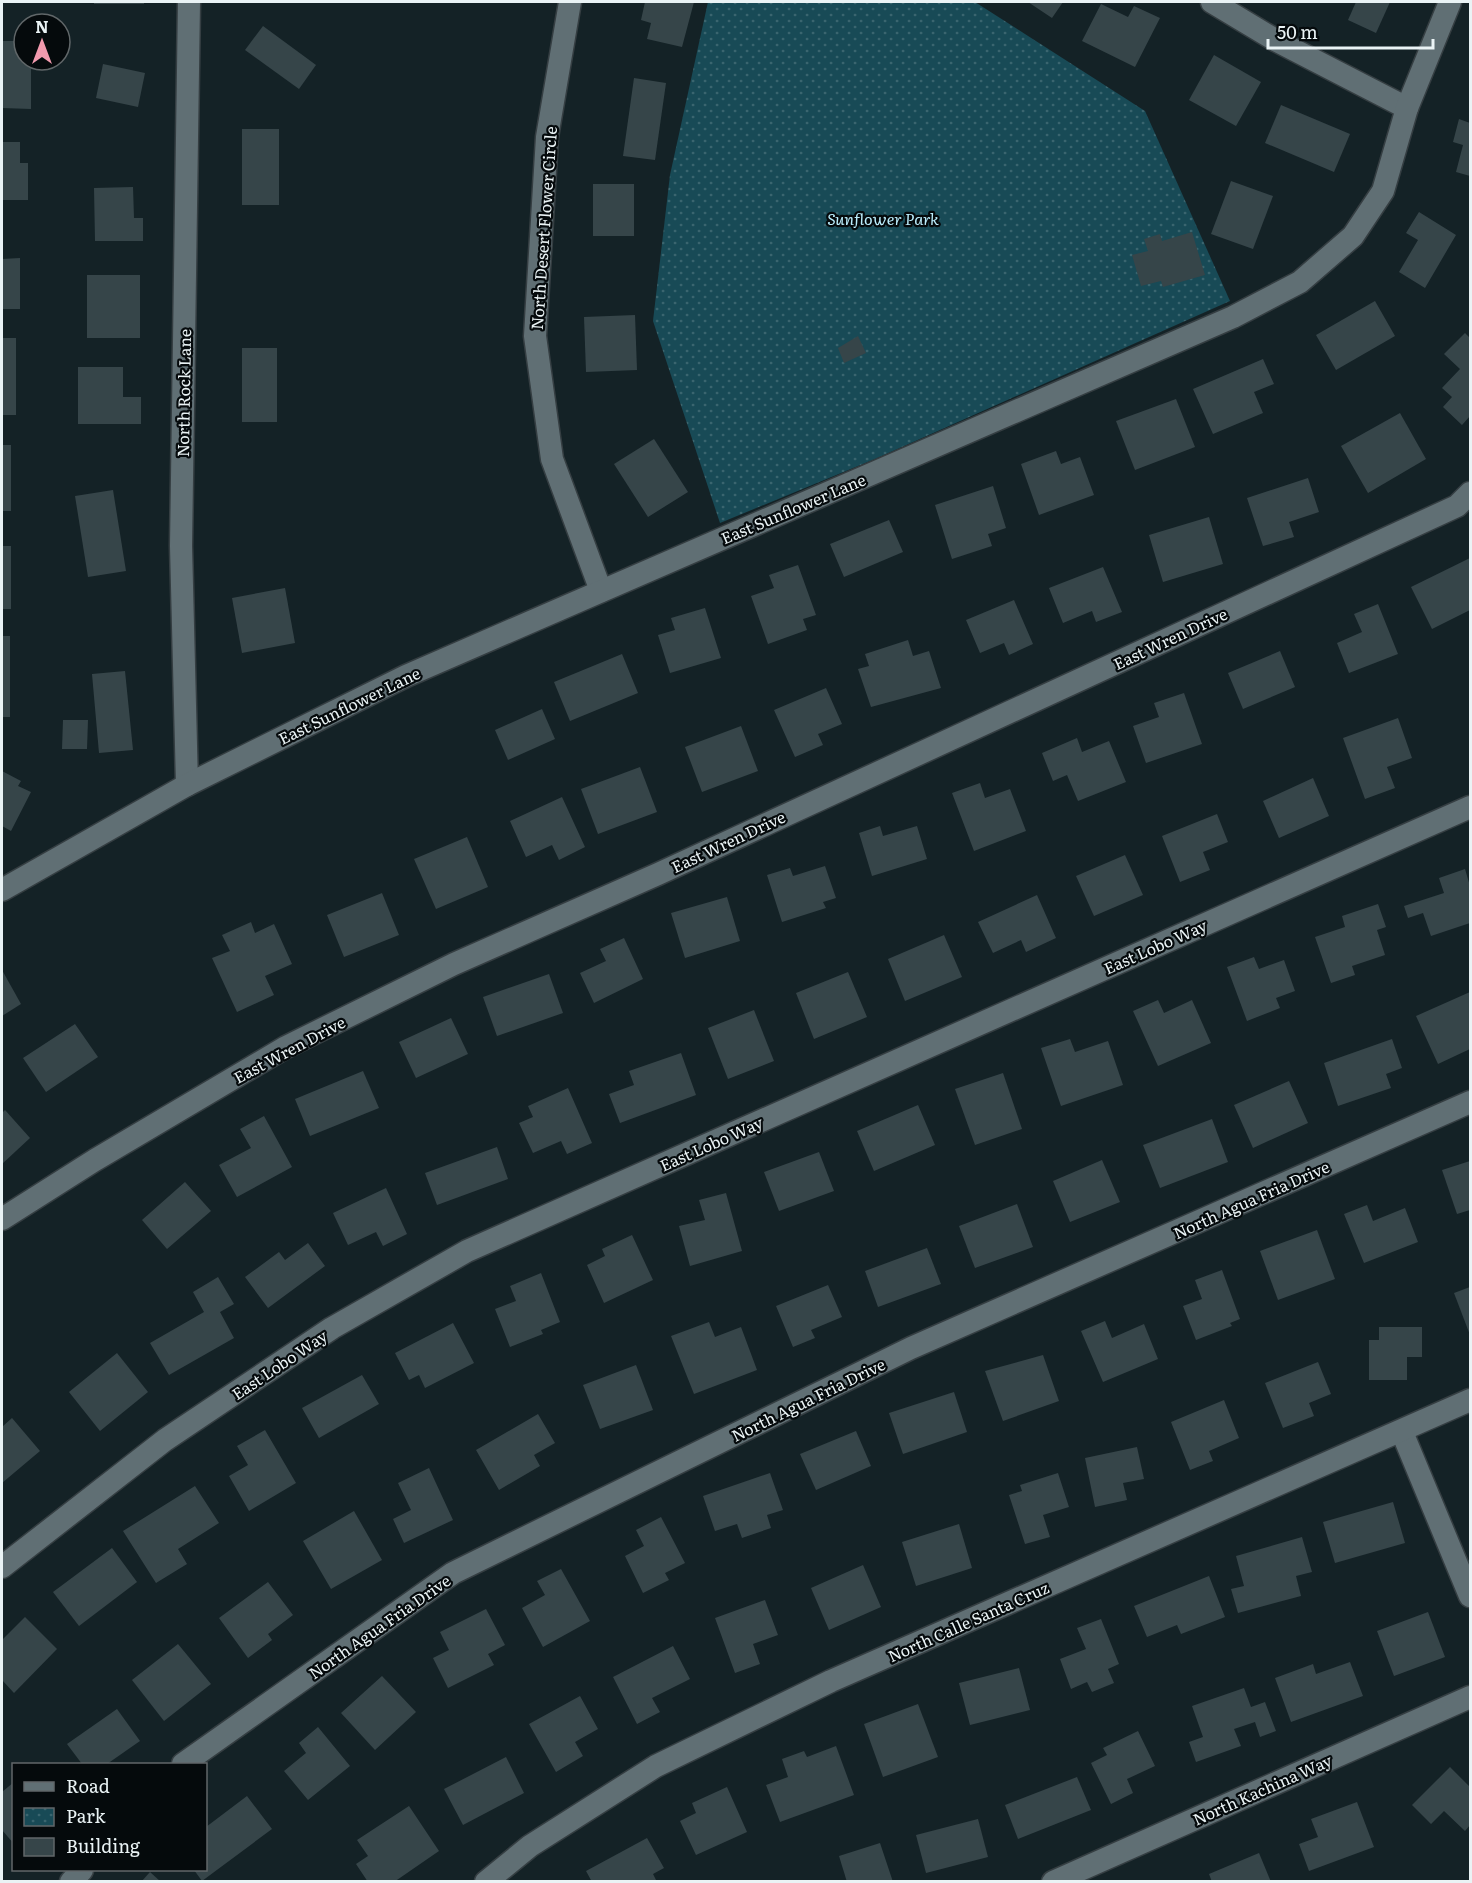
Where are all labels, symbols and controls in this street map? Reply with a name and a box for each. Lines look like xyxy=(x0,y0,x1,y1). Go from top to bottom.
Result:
north arrow xyxy=(12,12,72,72)
scale bar xyxy=(1268,12,1433,50)
text: N xyxy=(35,14,49,38)
text: 50 m xyxy=(1277,18,1318,45)
street label: North Desert Flower Circle xyxy=(524,125,562,331)
park label: Sunflower Park xyxy=(827,206,939,230)
street label: North Rock Lane xyxy=(170,329,196,457)
street label: East Sunflower Lane xyxy=(717,467,869,549)
street label: East Wren Drive xyxy=(1109,601,1231,675)
street label: East Sunflower Lane xyxy=(274,660,424,750)
street label: East Wren Drive xyxy=(667,804,789,878)
street label: East Lobo Way xyxy=(1099,912,1211,980)
street label: East Wren Drive xyxy=(229,1009,349,1089)
street label: East Lobo Way xyxy=(655,1109,767,1177)
street label: North Agua Fria Drive xyxy=(1169,1154,1333,1244)
street label: East Lobo Way xyxy=(226,1323,332,1405)
street label: North Agua Fria Drive xyxy=(727,1351,889,1447)
street label: North Agua Fria Drive xyxy=(303,1568,455,1684)
street label: North Calle Santa Cruz xyxy=(884,1575,1053,1667)
street label: North Kachina Way xyxy=(1188,1747,1336,1831)
legend xyxy=(12,1763,207,1871)
text: Road xyxy=(66,1772,110,1799)
text: Park xyxy=(66,1802,107,1829)
text: Building xyxy=(66,1832,141,1859)

